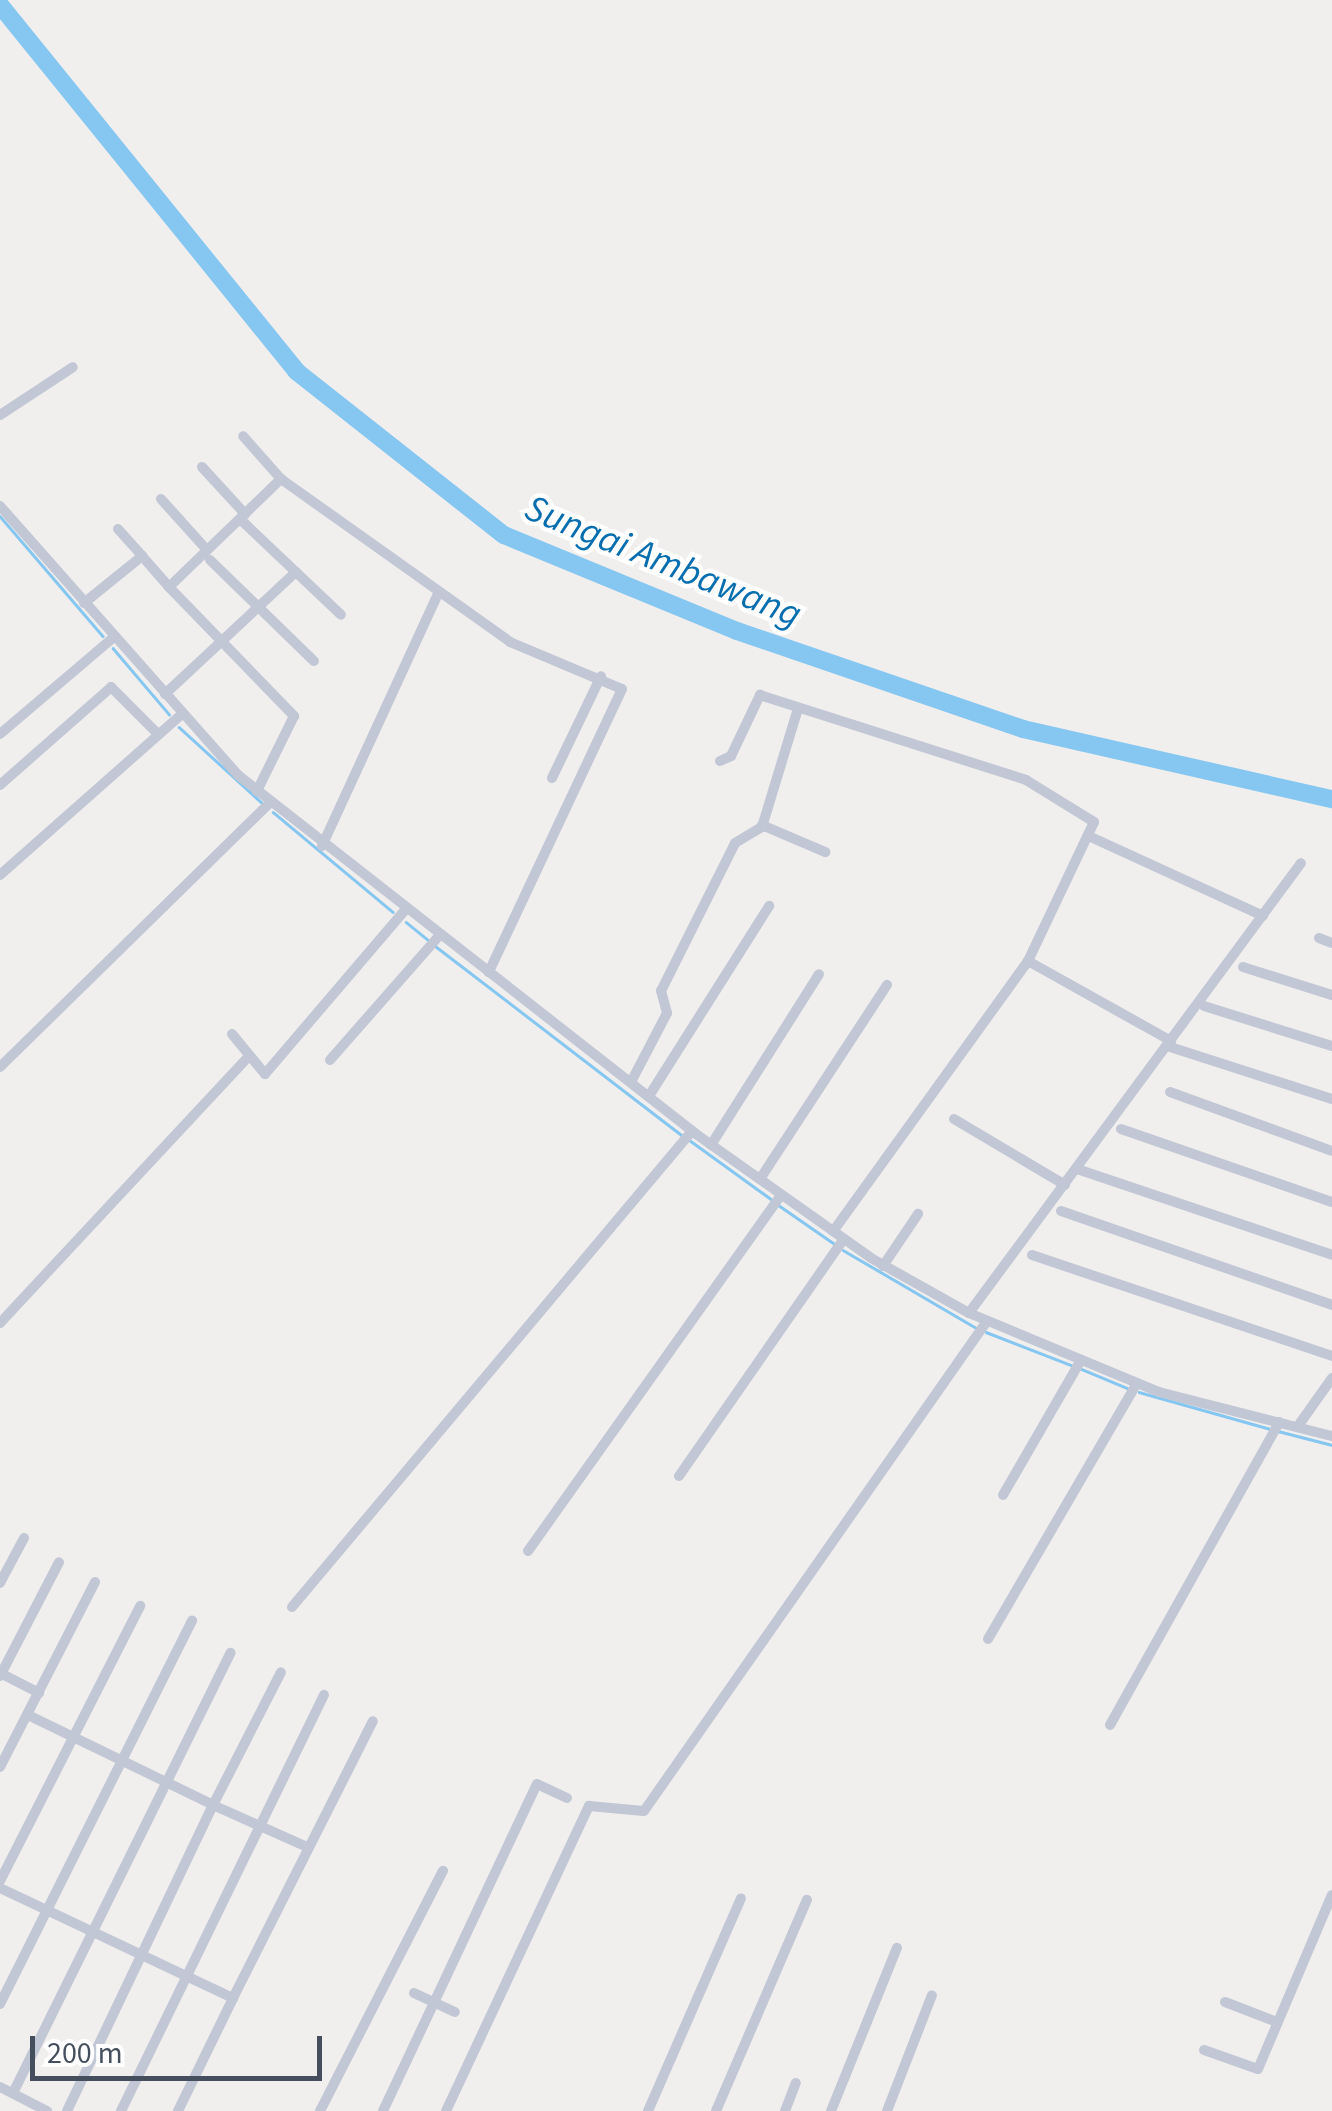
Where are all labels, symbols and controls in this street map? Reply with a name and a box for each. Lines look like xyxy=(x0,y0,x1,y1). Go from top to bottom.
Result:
water label: Sungai Ambawang xyxy=(518,486,808,638)
scale bar xyxy=(35,2016,328,2078)
text: 200 m xyxy=(47,2032,123,2075)

